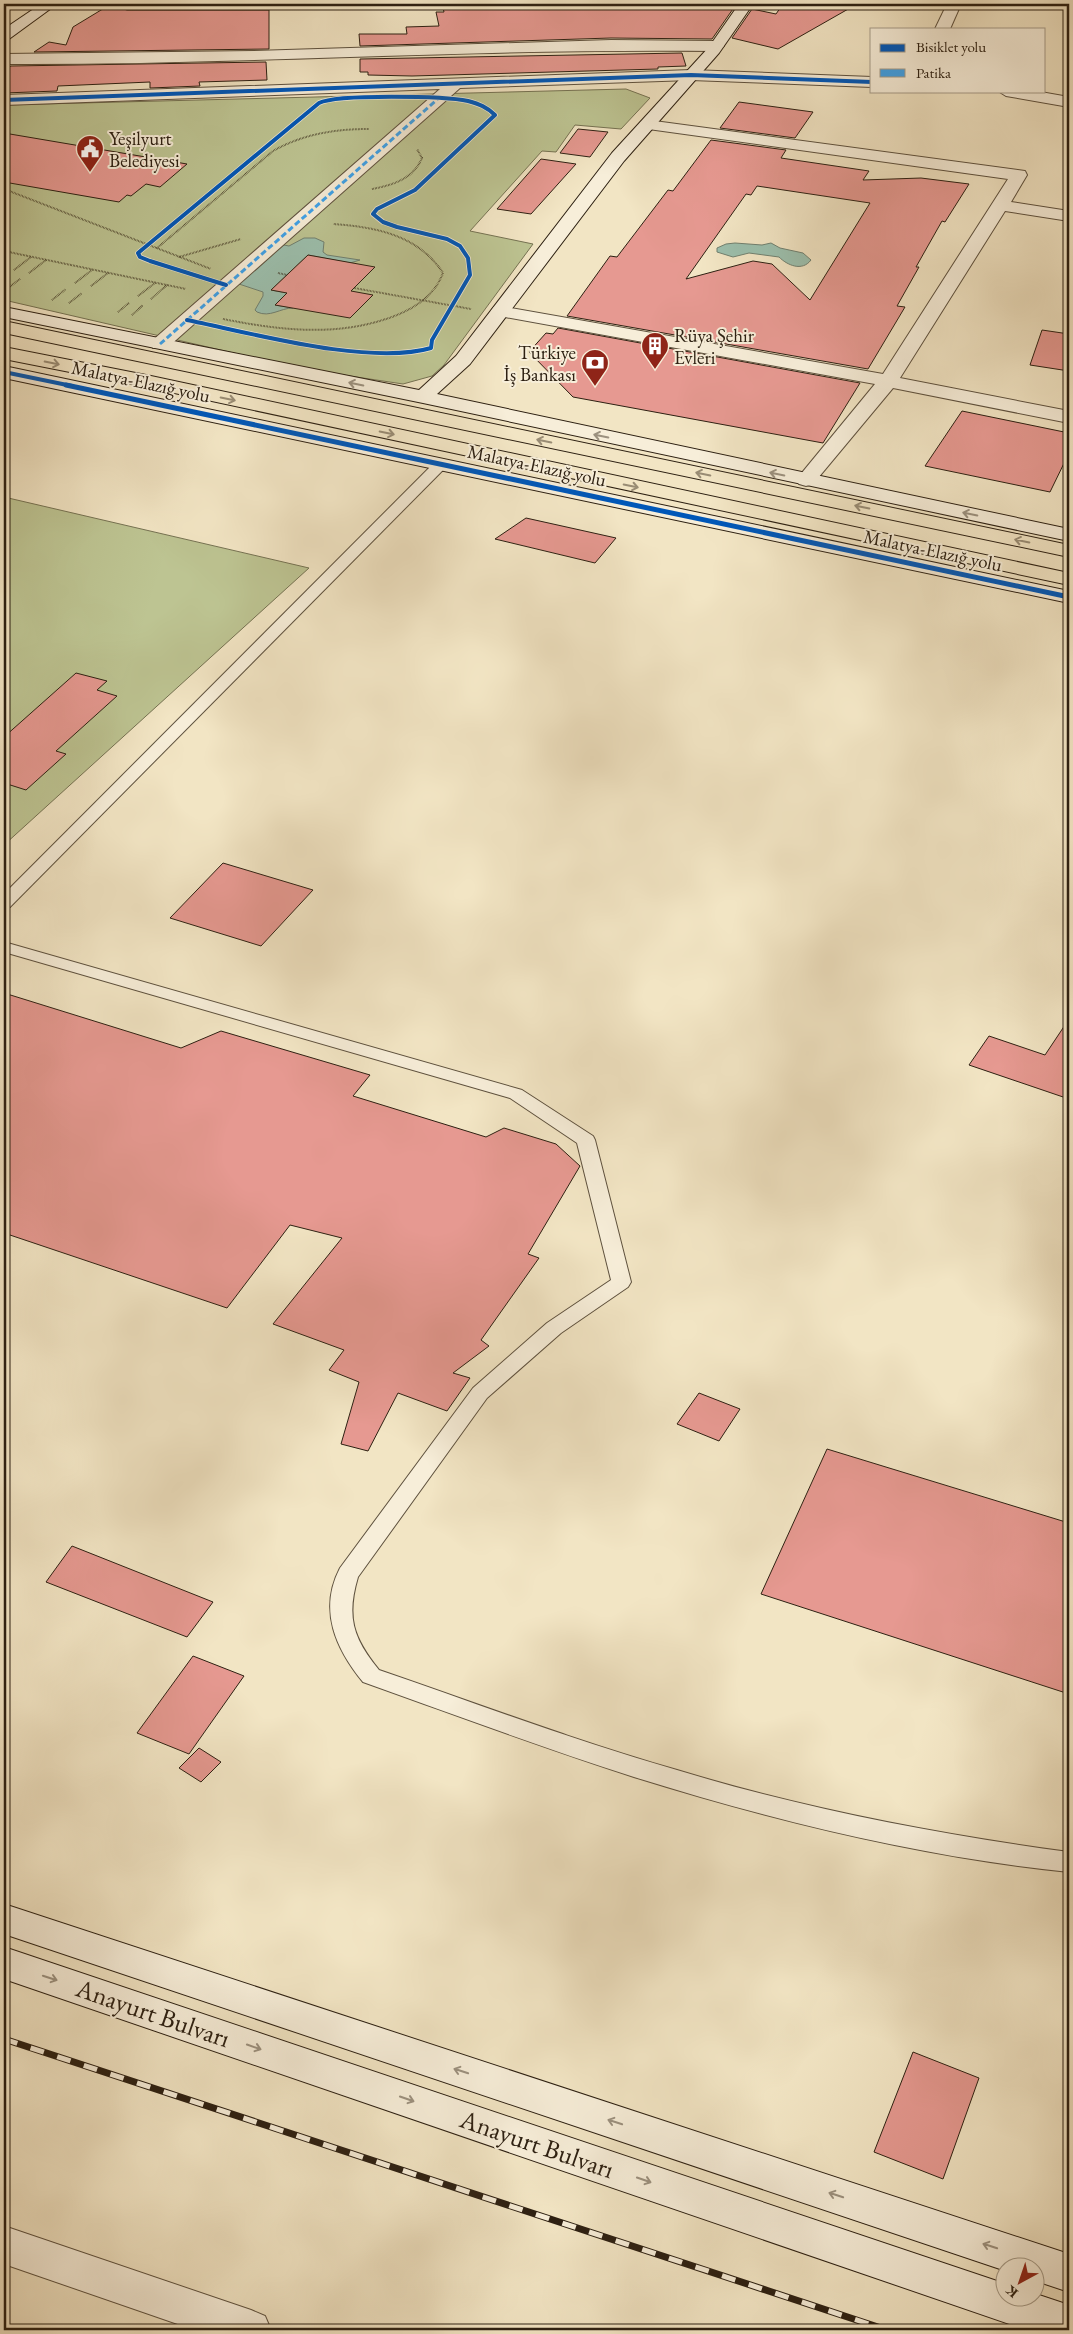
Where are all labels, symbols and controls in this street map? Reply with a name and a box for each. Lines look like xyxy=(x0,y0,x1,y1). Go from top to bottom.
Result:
legend xyxy=(870,28,1046,92)
text: Bisiklet yolu xyxy=(916,37,986,56)
text: Patika xyxy=(916,63,951,82)
place label: Yeşilyurt Belediyesi xyxy=(109,126,180,173)
public building icon: Yeşilyurt Belediyesi xyxy=(75,134,105,173)
place label: Rüya Şehir Evleri xyxy=(674,323,755,370)
building icon: Rüya Şehir Evleri xyxy=(640,331,670,370)
place label: Türkiye İş Bankası xyxy=(504,340,576,387)
bank icon: Türkiye İş Bankası xyxy=(580,348,610,387)
street label: Malatya-Elazığ yolu xyxy=(69,355,213,408)
one-way arrow xyxy=(43,358,59,368)
one-way arrow xyxy=(349,379,365,388)
one-way arrow xyxy=(219,395,235,404)
one-way arrow xyxy=(378,429,394,438)
one-way arrow xyxy=(593,431,609,440)
one-way arrow xyxy=(537,436,553,445)
street label: Malatya-Elazığ yolu xyxy=(465,439,609,492)
one-way arrow xyxy=(696,469,712,478)
one-way arrow xyxy=(769,469,785,478)
one-way arrow xyxy=(623,481,639,491)
one-way arrow xyxy=(855,502,871,512)
one-way arrow xyxy=(963,509,979,518)
street label: Malatya-Elazığ yolu xyxy=(861,524,1005,577)
one-way arrow xyxy=(1014,536,1030,545)
street label: Anayurt Bulvarı xyxy=(71,1970,234,2055)
one-way arrow xyxy=(42,1973,58,1983)
one-way arrow xyxy=(245,2043,261,2052)
one-way arrow xyxy=(453,2065,469,2075)
one-way arrow xyxy=(399,2095,415,2105)
street label: Anayurt Bulvarı xyxy=(455,2101,618,2186)
one-way arrow xyxy=(608,2117,623,2126)
one-way arrow xyxy=(636,2176,652,2186)
one-way arrow xyxy=(828,2190,844,2199)
one-way arrow xyxy=(982,2241,998,2250)
north arrow xyxy=(996,2256,1046,2306)
text: K xyxy=(1002,2281,1022,2302)

